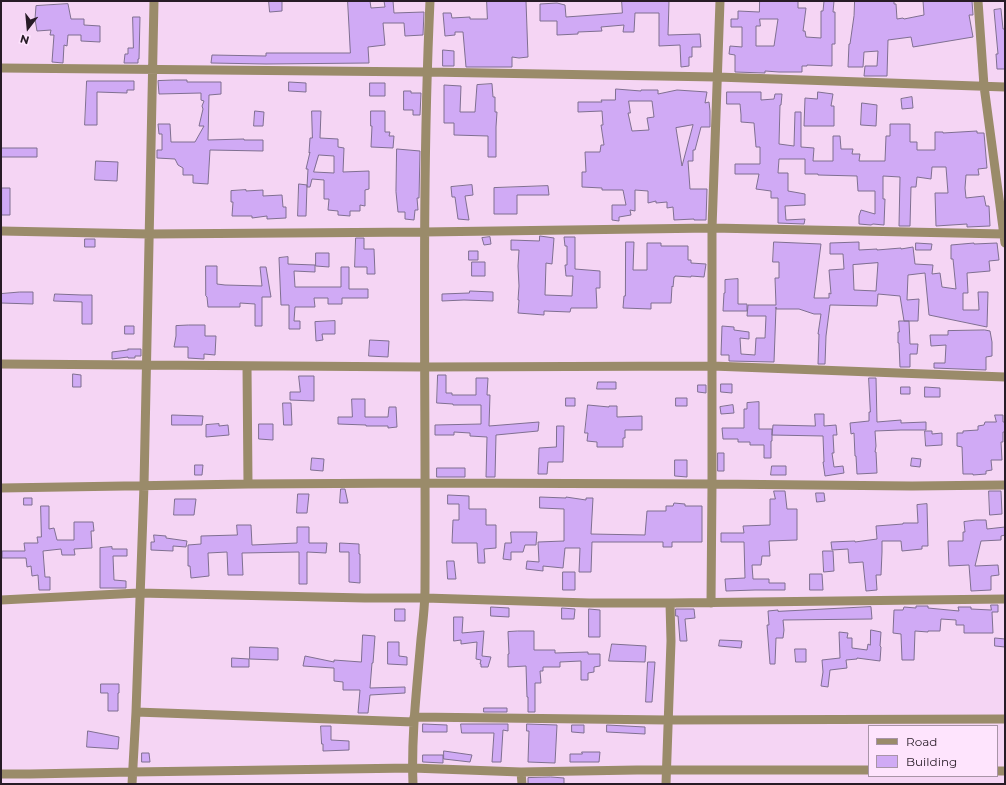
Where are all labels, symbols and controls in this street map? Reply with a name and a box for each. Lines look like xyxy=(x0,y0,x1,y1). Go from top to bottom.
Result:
north arrow xyxy=(8,8,48,48)
text: N xyxy=(18,32,31,47)
legend xyxy=(868,725,998,777)
text: Road xyxy=(906,734,937,749)
text: Building xyxy=(906,754,957,769)

